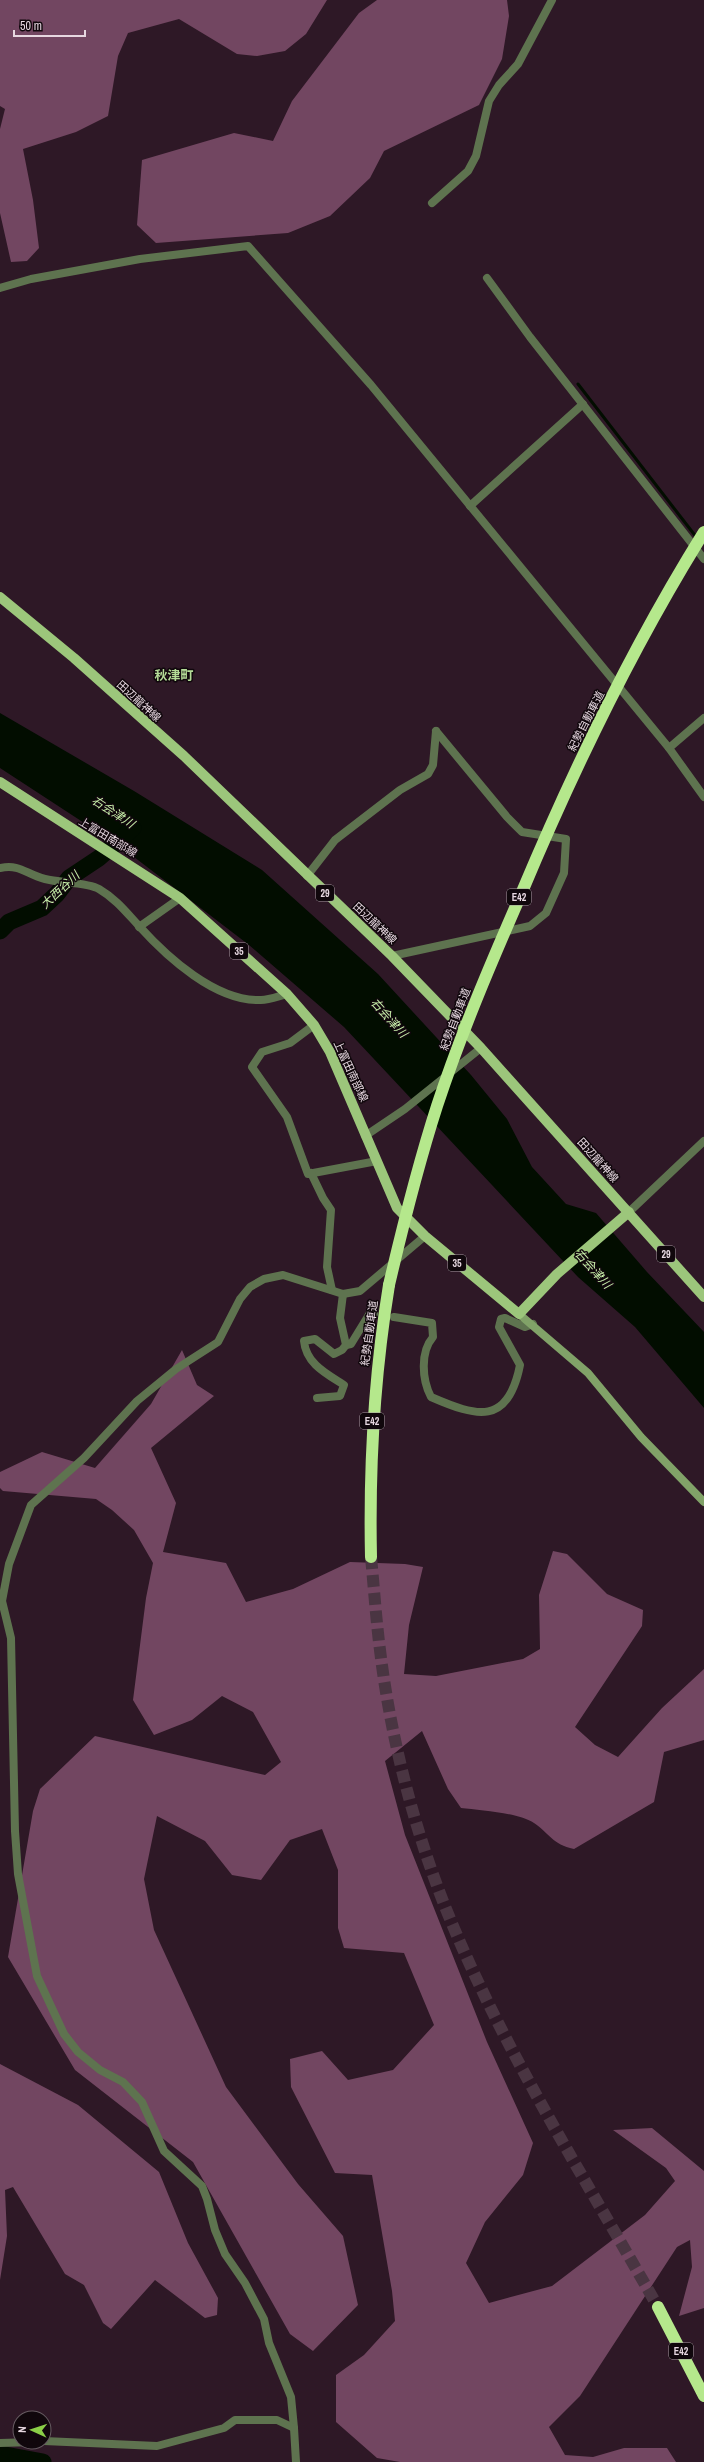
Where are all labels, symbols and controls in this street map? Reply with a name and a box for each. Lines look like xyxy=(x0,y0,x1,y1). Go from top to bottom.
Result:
scale bar xyxy=(14,12,85,38)
text: 50 m xyxy=(20,18,42,34)
district label: 秋津町 xyxy=(154,667,194,684)
street label: 田辺龍神線 xyxy=(114,677,164,725)
street label: 紀勢自動車道 xyxy=(565,688,607,754)
water label: 右会津川 xyxy=(89,792,139,833)
street label: 上富田南部線 xyxy=(76,814,140,860)
water label: 大西谷川 xyxy=(37,866,84,912)
road number: 29 xyxy=(316,885,334,901)
road number: E42 xyxy=(507,889,531,905)
street label: 田辺龍神線 xyxy=(350,899,400,947)
road number: 35 xyxy=(230,943,248,959)
street label: 紀勢自動車道 xyxy=(437,986,473,1052)
water label: 右会津川 xyxy=(367,995,412,1043)
street label: 上富田南部線 xyxy=(331,1038,371,1104)
street label: 田辺龍神線 xyxy=(574,1135,622,1185)
water label: 右会津川 xyxy=(571,1246,616,1294)
road number: 29 xyxy=(657,1246,675,1262)
road number: 35 xyxy=(448,1255,466,1271)
street label: 紀勢自動車道 xyxy=(357,1299,381,1367)
road number: E42 xyxy=(360,1413,384,1429)
road number: E42 xyxy=(669,2343,693,2359)
north arrow xyxy=(12,2410,52,2450)
text: N xyxy=(15,2426,29,2433)

